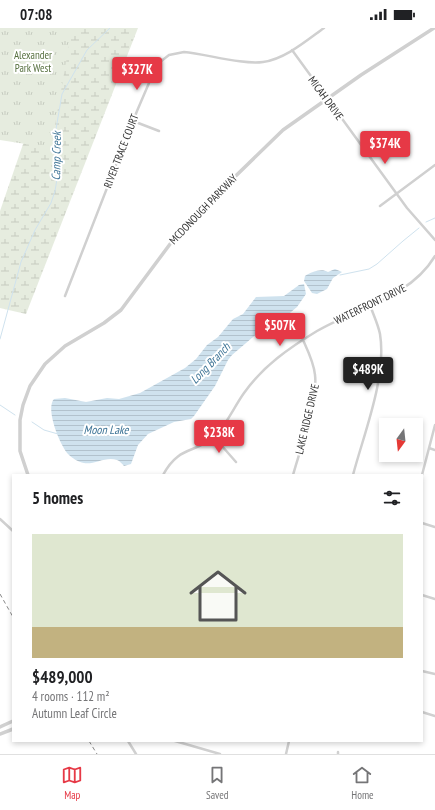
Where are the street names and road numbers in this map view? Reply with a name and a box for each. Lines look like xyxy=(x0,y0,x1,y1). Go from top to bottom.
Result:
street label: MICAH DRIVE xyxy=(305,73,347,123)
street label: RIVER TRACE COURT xyxy=(100,112,142,190)
street label: MCDONOUGH PARKWAY xyxy=(166,171,240,247)
street label: WATERFRONT DRIVE xyxy=(332,280,409,327)
street label: LAKE RIDGE DRIVE xyxy=(292,382,322,456)

